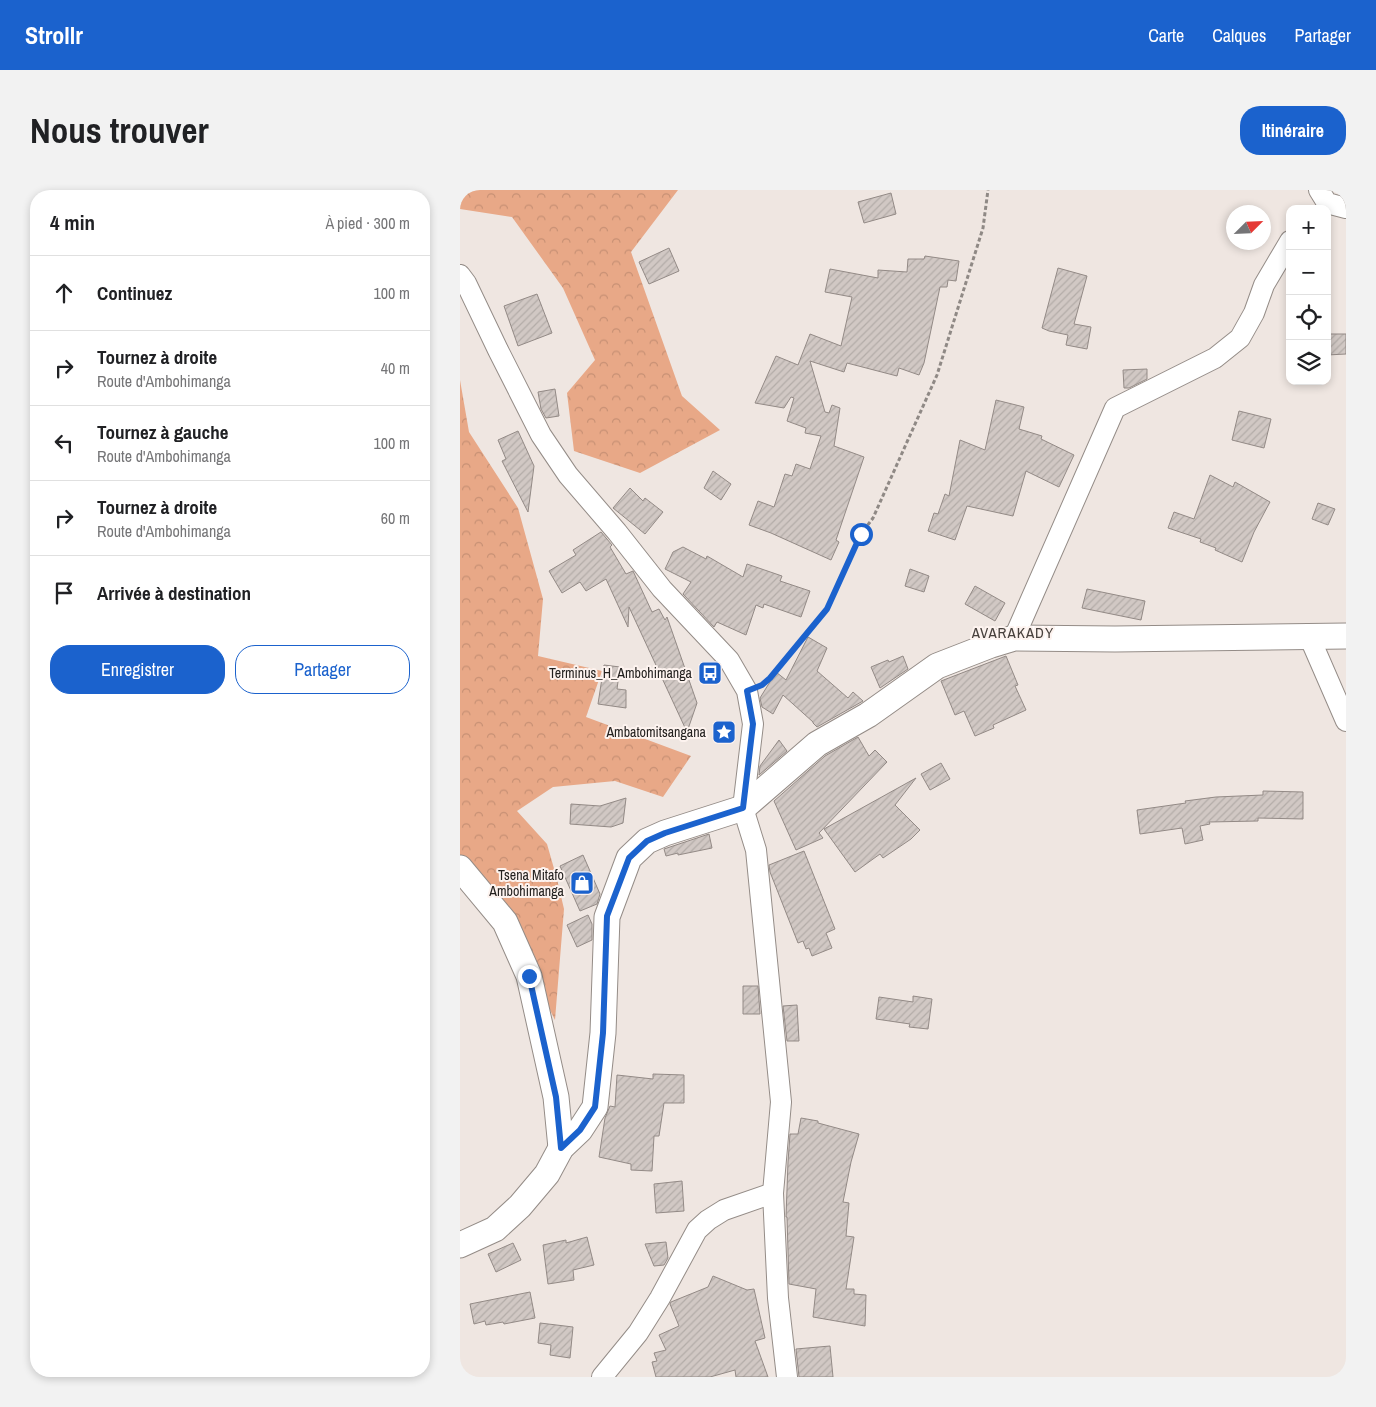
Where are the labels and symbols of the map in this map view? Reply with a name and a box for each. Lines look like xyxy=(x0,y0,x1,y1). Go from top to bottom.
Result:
north arrow xyxy=(1226,205,1271,250)
route start xyxy=(850,523,873,546)
district label: AVARAKADY xyxy=(971,622,1054,643)
bus stop icon: Terminus_H_Ambohimanga xyxy=(697,660,723,686)
place label: Terminus_H_Ambohimanga xyxy=(549,664,693,682)
place icon: Ambatomitsangana xyxy=(711,719,737,745)
place label: Ambatomitsangana xyxy=(605,723,707,741)
place label: Tsena Mitafo Ambohimanga xyxy=(488,866,565,900)
shop icon: Tsena Mitafo Ambohimanga xyxy=(569,870,595,896)
route end xyxy=(518,965,541,988)

